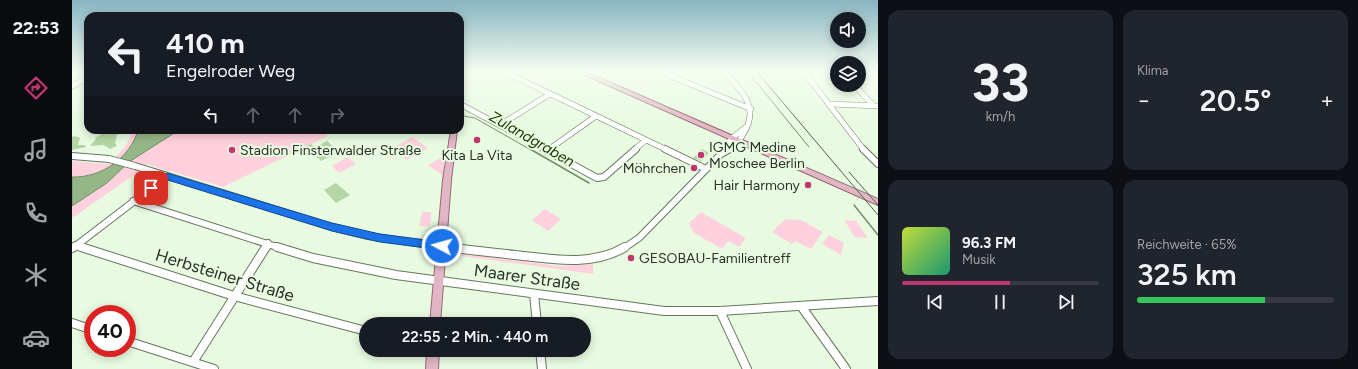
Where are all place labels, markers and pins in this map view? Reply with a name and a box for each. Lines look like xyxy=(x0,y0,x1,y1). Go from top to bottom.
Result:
marker: Kita La Vita xyxy=(472,135,482,145)
place label: IGMG Medine Moschee Berlin xyxy=(709,139,805,172)
place label: Stadion Finsterwalder Straße xyxy=(240,142,421,159)
marker: Stadion Finsterwalder Straße xyxy=(227,145,237,155)
place label: Kita La Vita xyxy=(442,147,512,164)
marker: IGMG Medine Moschee Berlin xyxy=(696,150,706,160)
place label: Möhrchen xyxy=(623,160,686,177)
marker: Möhrchen xyxy=(689,163,699,173)
pin xyxy=(134,171,168,205)
place label: Hair Harmony xyxy=(713,177,801,194)
marker: Hair Harmony xyxy=(803,180,813,190)
place label: GESOBAU-Familientreff xyxy=(639,250,792,267)
marker: GESOBAU-Familientreff xyxy=(626,253,636,263)

